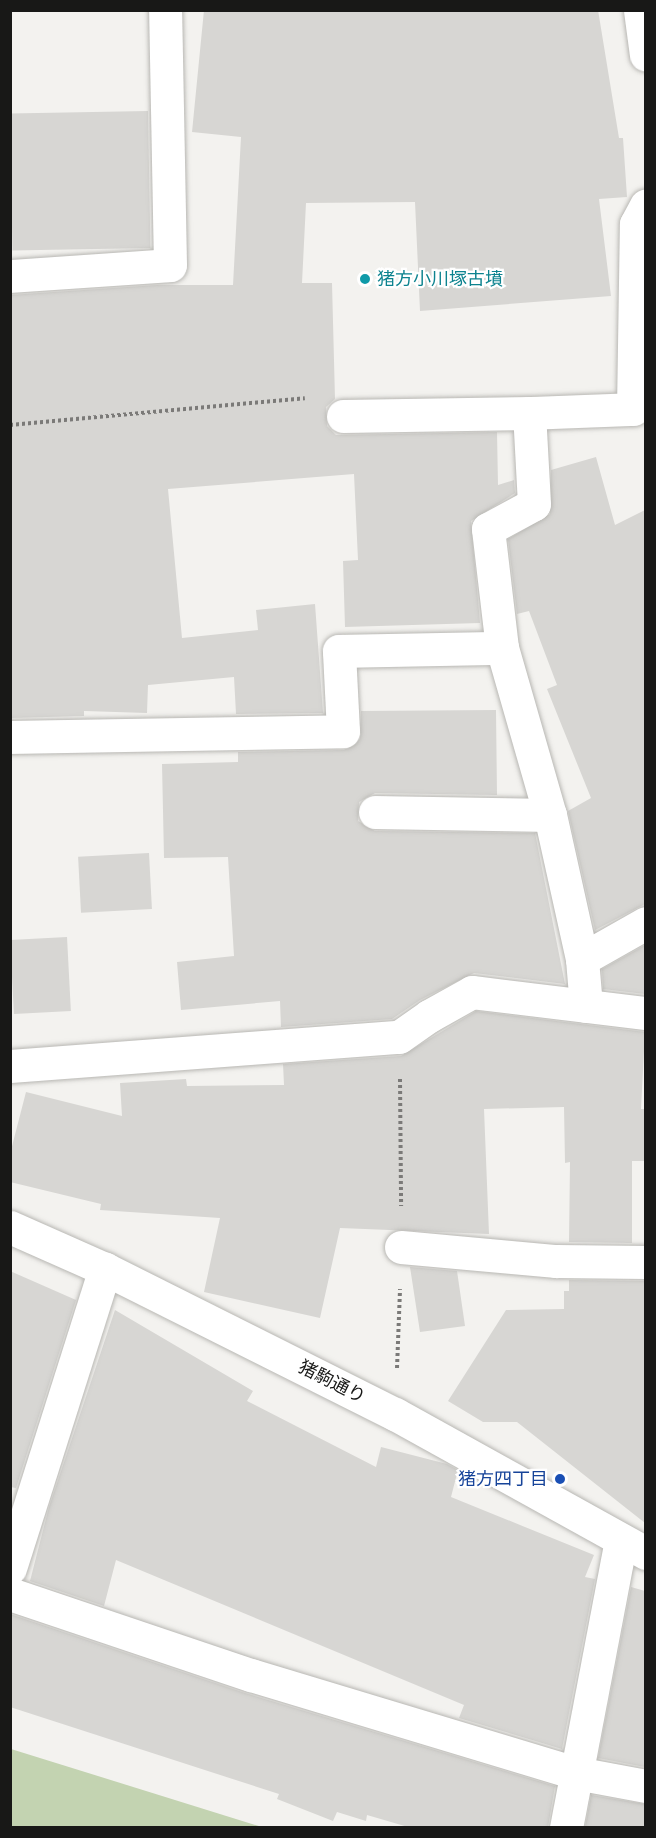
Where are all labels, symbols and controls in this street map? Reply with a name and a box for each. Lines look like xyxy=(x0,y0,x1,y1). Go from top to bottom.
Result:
place label: 猪方小川塚古墳 xyxy=(377,268,503,290)
marker: 猪方小川塚古墳 xyxy=(358,272,372,286)
street label: 猪駒通り xyxy=(295,1356,369,1408)
place label: 猪方四丁目 xyxy=(458,1468,548,1490)
marker: 猪方四丁目 xyxy=(553,1472,567,1486)

